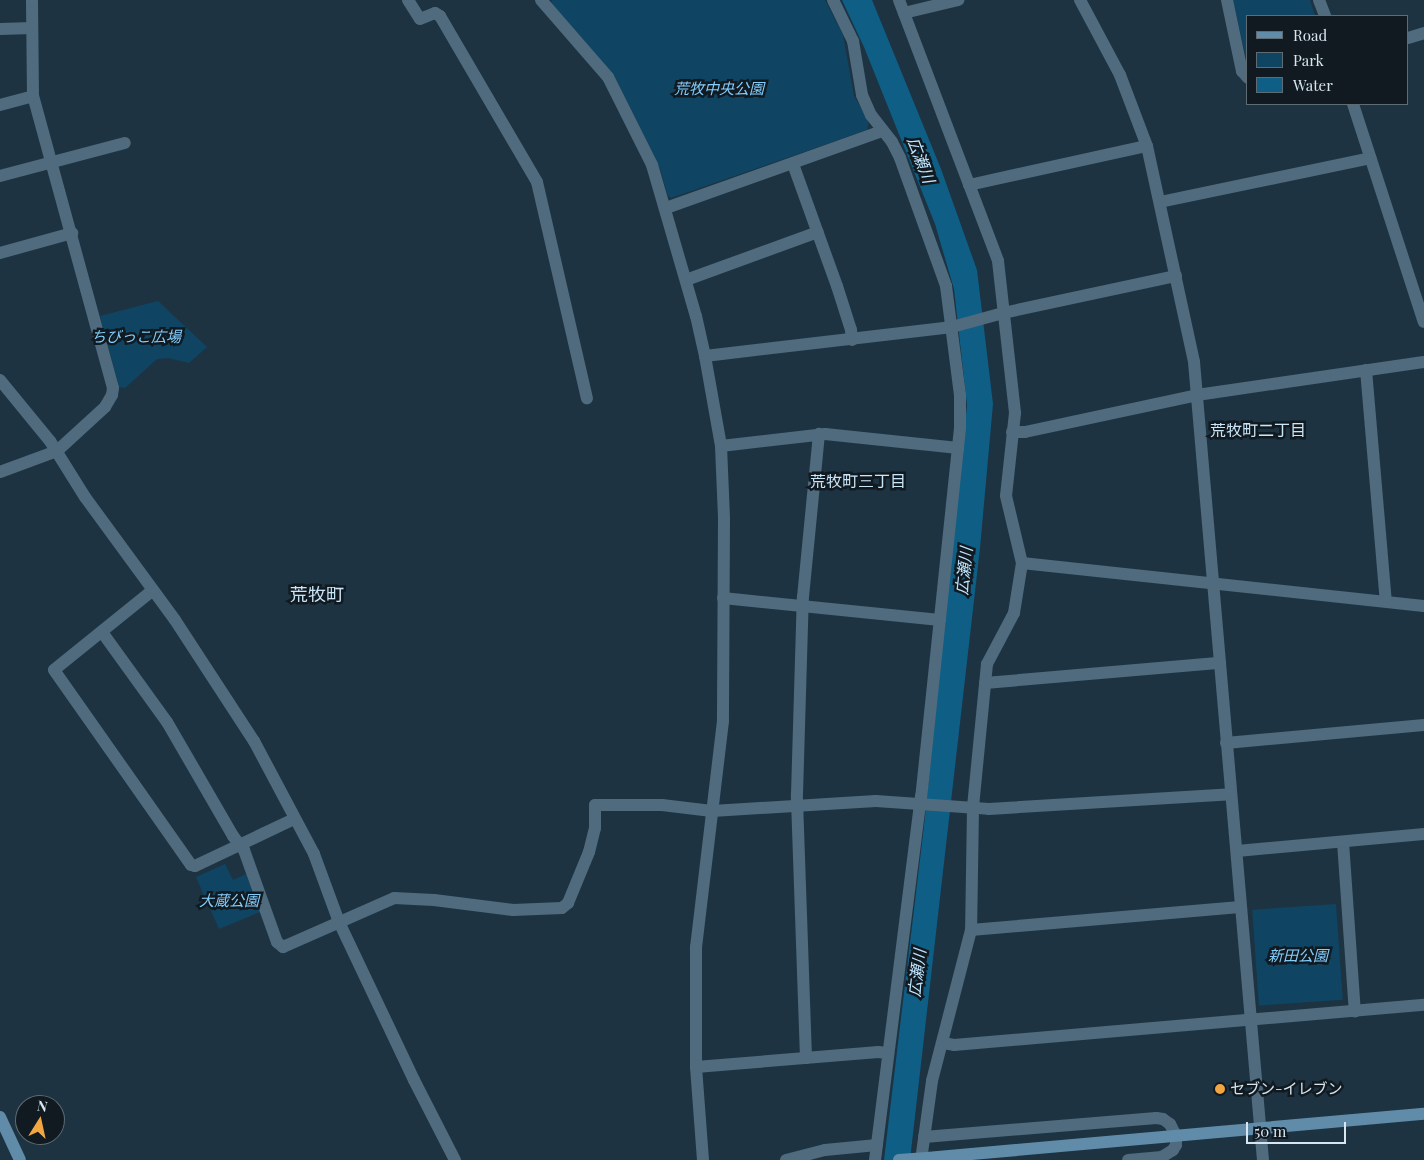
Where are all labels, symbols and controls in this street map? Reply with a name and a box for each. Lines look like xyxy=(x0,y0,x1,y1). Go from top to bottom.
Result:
legend xyxy=(1246,15,1409,105)
text: Road xyxy=(1293,25,1327,45)
text: Park xyxy=(1293,50,1324,70)
text: Water xyxy=(1293,75,1333,95)
park label: 荒牧中央公園 xyxy=(674,80,764,98)
water label: 広瀬川 xyxy=(903,134,939,186)
park label: ちびっこ広場 xyxy=(91,328,181,346)
district label: 荒牧町二丁目 xyxy=(1210,420,1306,440)
district label: 荒牧町三丁目 xyxy=(810,471,906,491)
water label: 広瀬川 xyxy=(952,546,976,596)
district label: 荒牧町 xyxy=(290,583,344,605)
park label: 大蔵公園 xyxy=(199,892,259,910)
park label: 新田公園 xyxy=(1268,947,1328,965)
water label: 広瀬川 xyxy=(905,948,929,998)
place label: セブン-イレブン xyxy=(1230,1080,1342,1098)
marker: セブン-イレブン xyxy=(1214,1083,1226,1095)
north arrow xyxy=(15,1095,65,1145)
text: N xyxy=(36,1095,49,1116)
scale bar xyxy=(1249,1112,1349,1144)
text: 50 m xyxy=(1254,1121,1286,1141)

